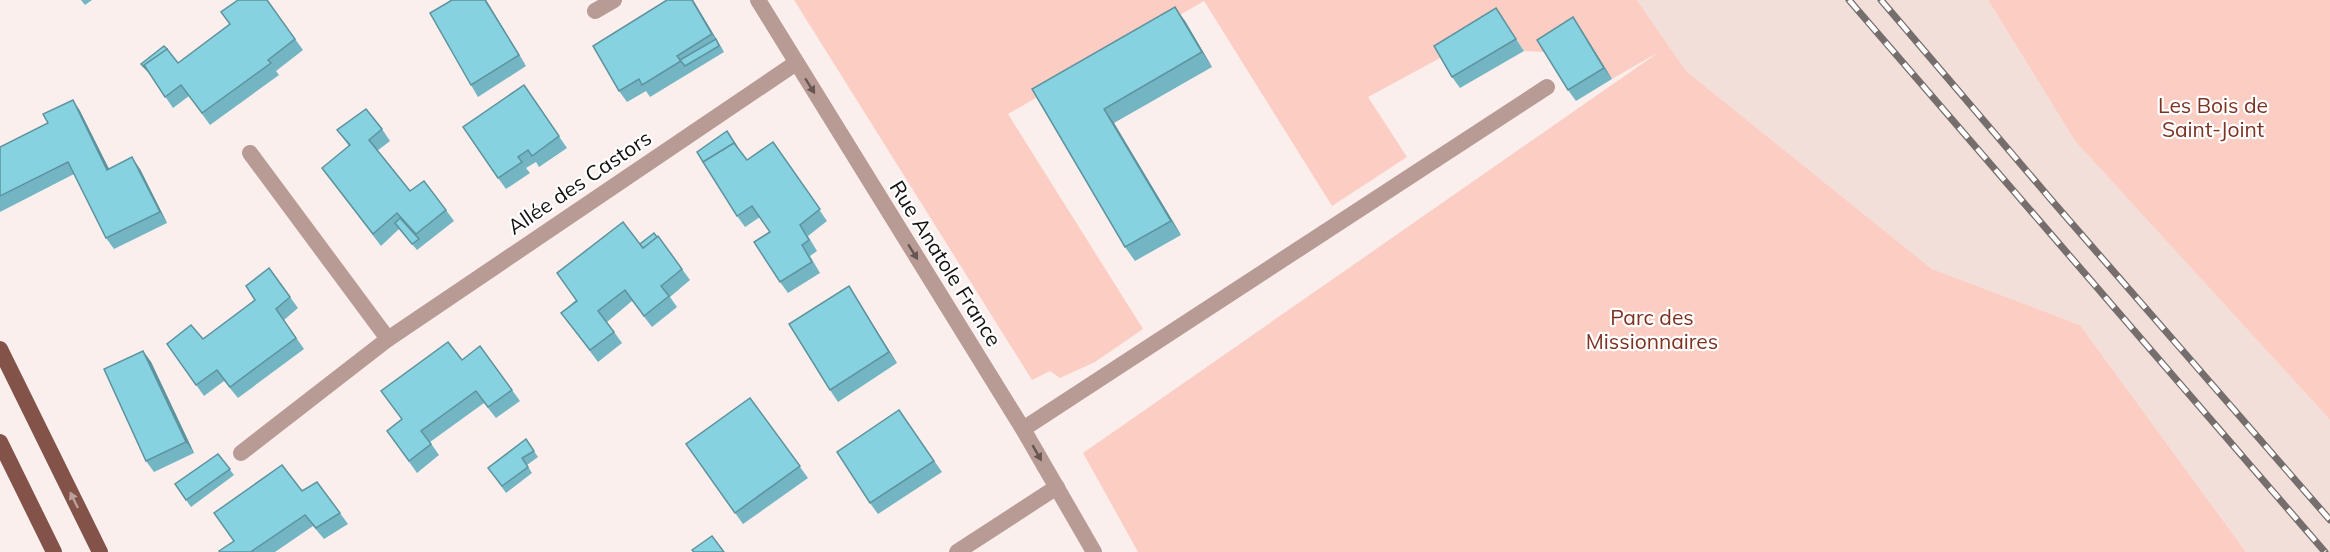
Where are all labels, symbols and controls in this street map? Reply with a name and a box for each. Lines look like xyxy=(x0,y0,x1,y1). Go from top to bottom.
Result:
one-way arrow xyxy=(804,78,815,94)
park label: Les Bois de Saint-Joint xyxy=(2158,92,2268,142)
street label: Allée des Castors xyxy=(502,124,656,240)
street label: Rue Anatole France xyxy=(884,175,1008,351)
one-way arrow xyxy=(907,243,918,260)
park label: Parc des Missionnaires xyxy=(1586,304,1718,354)
one-way arrow xyxy=(1032,445,1042,462)
one-way arrow xyxy=(70,491,79,508)

